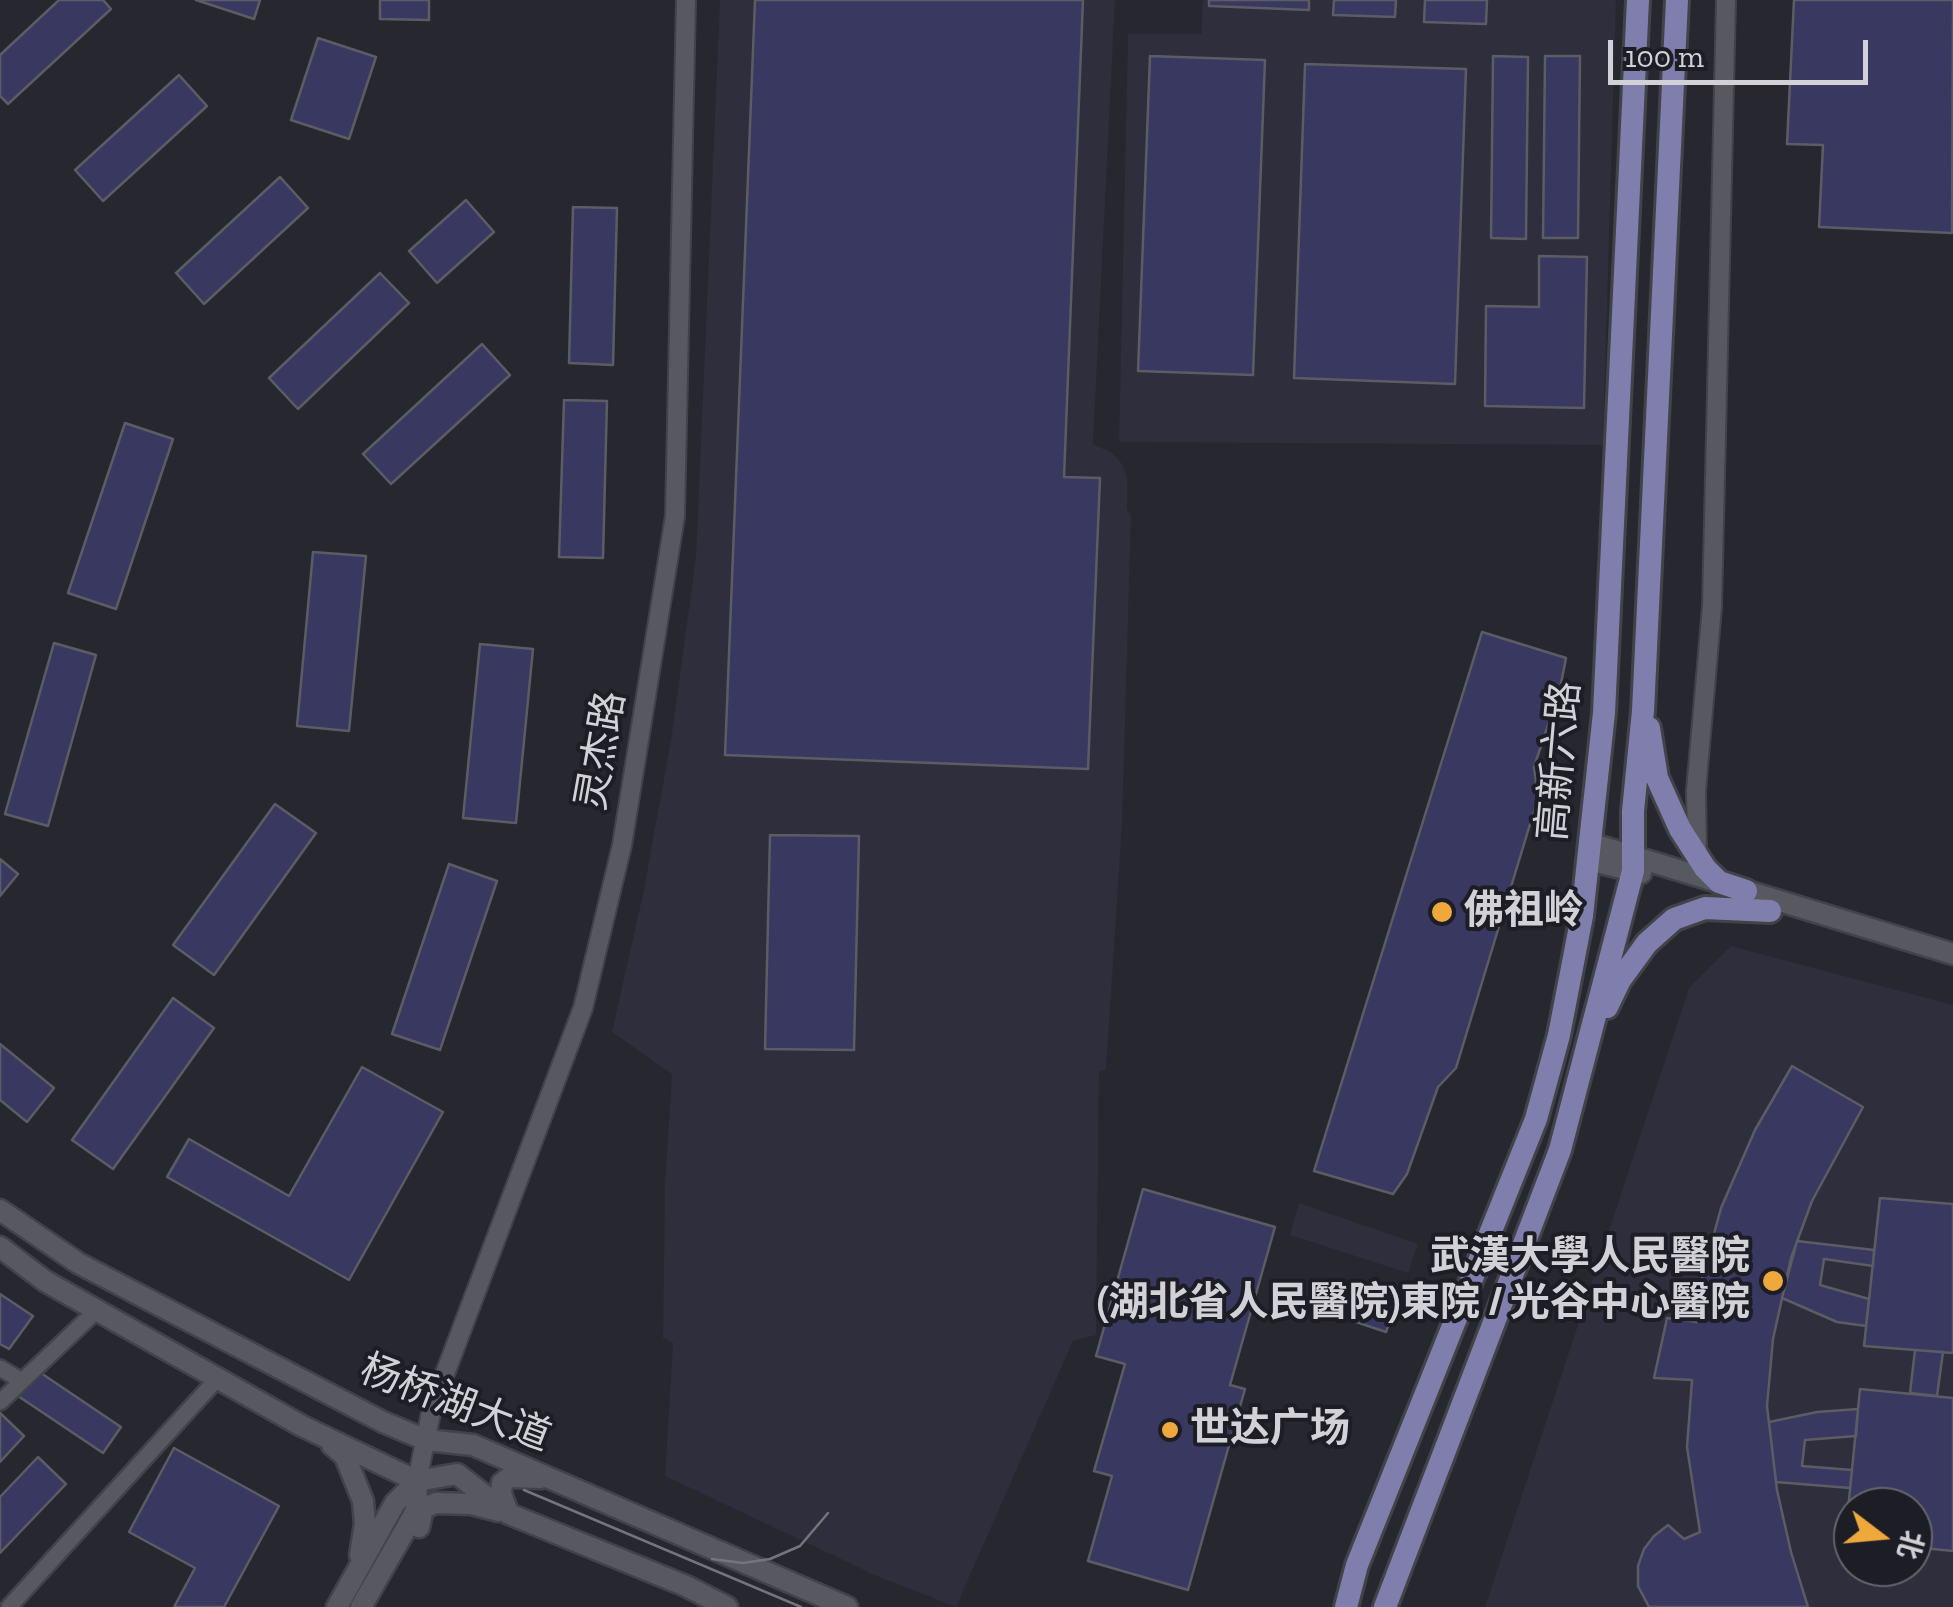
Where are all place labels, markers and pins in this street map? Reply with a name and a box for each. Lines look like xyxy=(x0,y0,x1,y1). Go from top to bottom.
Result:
place label: 佛祖岭 xyxy=(1464,888,1584,936)
marker: 佛祖岭 xyxy=(1429,899,1455,925)
place label: 武漢大學人民醫院 (湖北省人民醫院)東院 / 光谷中心醫院 xyxy=(1097,1234,1750,1328)
marker: 武漢大學人民醫院 (湖北省人民醫院)東院 / 光谷中心醫院 xyxy=(1760,1268,1786,1294)
place label: 世达广场 xyxy=(1190,1406,1350,1454)
marker: 世达广场 xyxy=(1159,1419,1181,1441)

